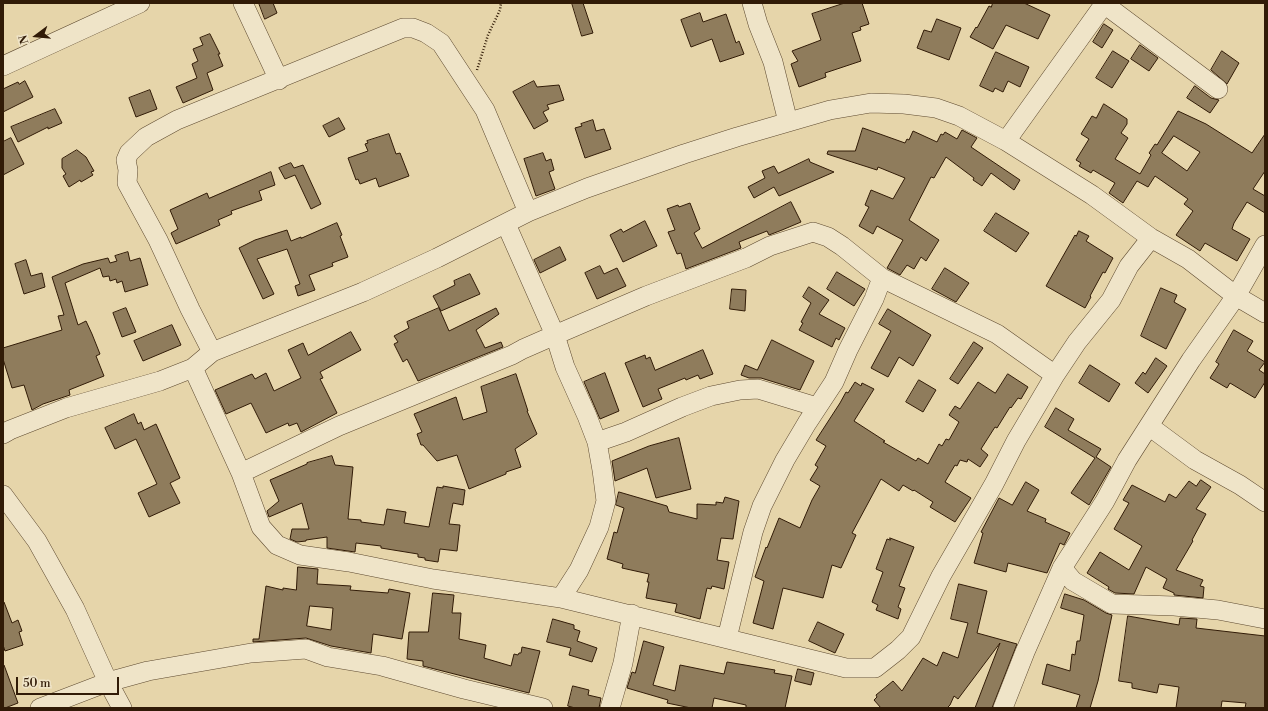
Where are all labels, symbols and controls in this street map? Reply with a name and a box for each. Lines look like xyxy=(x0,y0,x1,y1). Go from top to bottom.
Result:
north arrow xyxy=(16,16,56,56)
text: N xyxy=(17,33,32,45)
scale bar xyxy=(18,669,121,695)
text: 50 m xyxy=(23,676,51,691)

